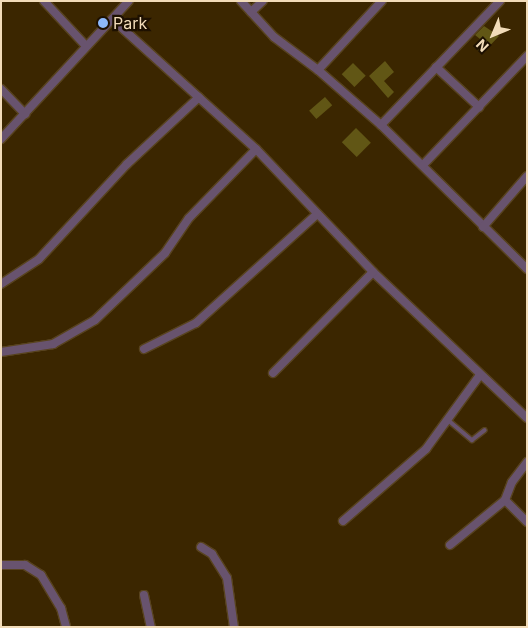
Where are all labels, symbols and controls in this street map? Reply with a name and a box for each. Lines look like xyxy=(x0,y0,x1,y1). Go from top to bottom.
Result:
north arrow xyxy=(468,10,518,60)
place label: Park xyxy=(113,13,147,33)
marker: Park xyxy=(97,17,109,29)
text: N xyxy=(472,36,492,56)

